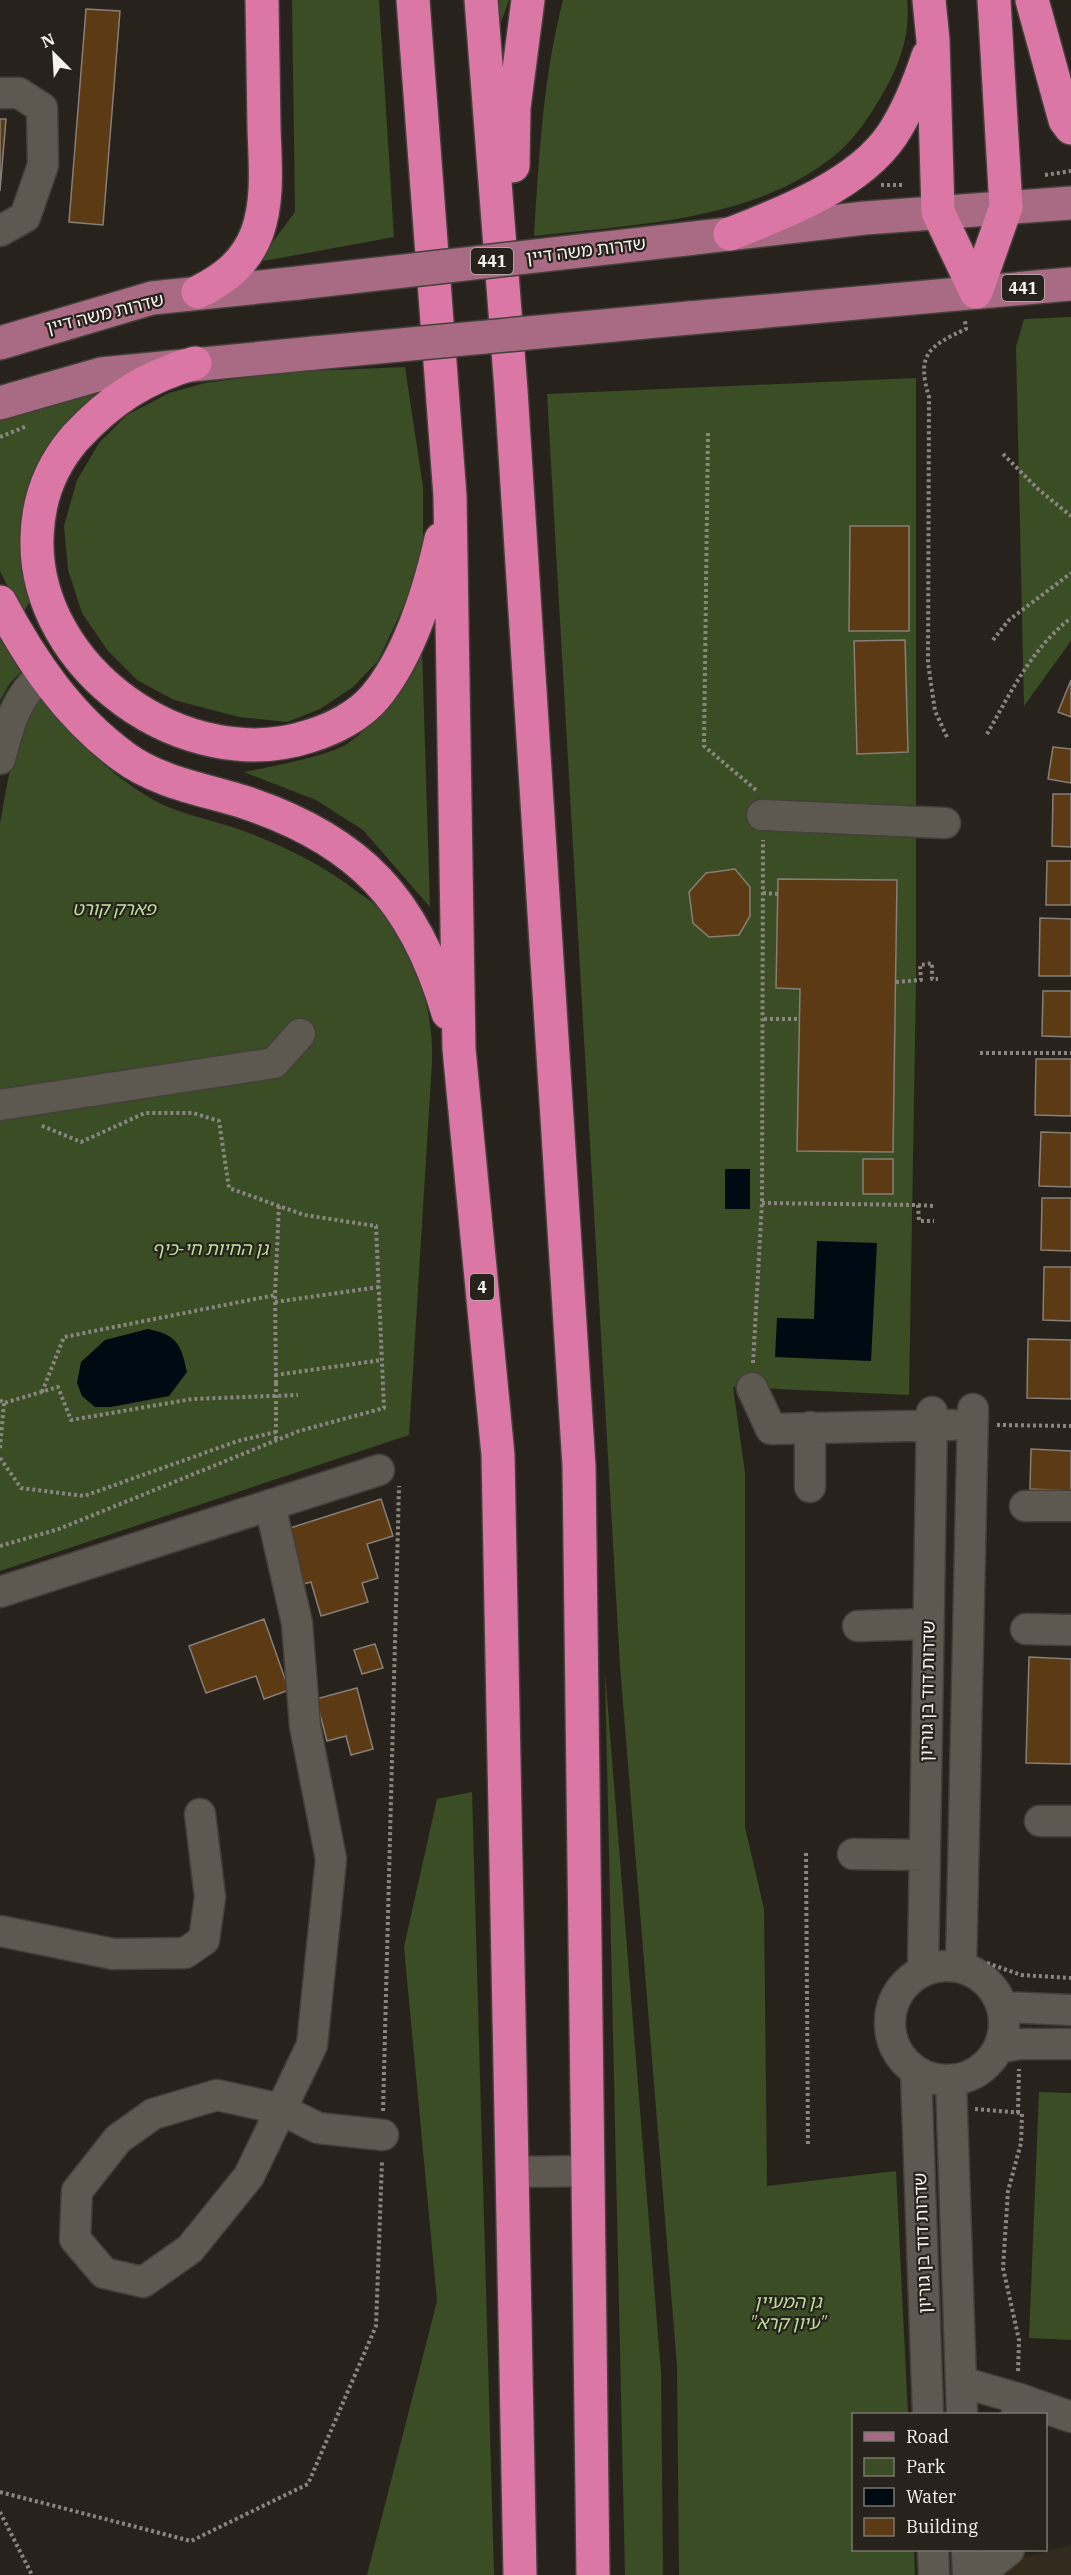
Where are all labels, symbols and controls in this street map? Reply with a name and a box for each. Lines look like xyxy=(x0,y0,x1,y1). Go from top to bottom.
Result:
north arrow xyxy=(24,24,84,84)
text: N xyxy=(38,29,58,52)
street label: שדרות משה דיין xyxy=(525,231,647,269)
road number: 441 xyxy=(471,248,513,274)
road number: 441 xyxy=(1002,275,1044,301)
street label: שדרות משה דיין xyxy=(44,287,166,339)
park label: פארק קורט xyxy=(72,897,157,920)
park label: גן החיות חי-כיף xyxy=(152,1237,269,1260)
road number: 4 xyxy=(470,1274,494,1300)
street label: שדרות דוד בן גוריון xyxy=(914,1620,940,1762)
street label: שדרות דוד בן גוריון xyxy=(908,2172,936,2314)
park label: גן המעיין "עיון קרא" xyxy=(749,2290,828,2334)
legend xyxy=(852,2413,1047,2551)
text: Road xyxy=(906,2425,949,2448)
text: Park xyxy=(906,2455,946,2478)
text: Water xyxy=(906,2485,956,2508)
text: Building xyxy=(906,2515,978,2538)

